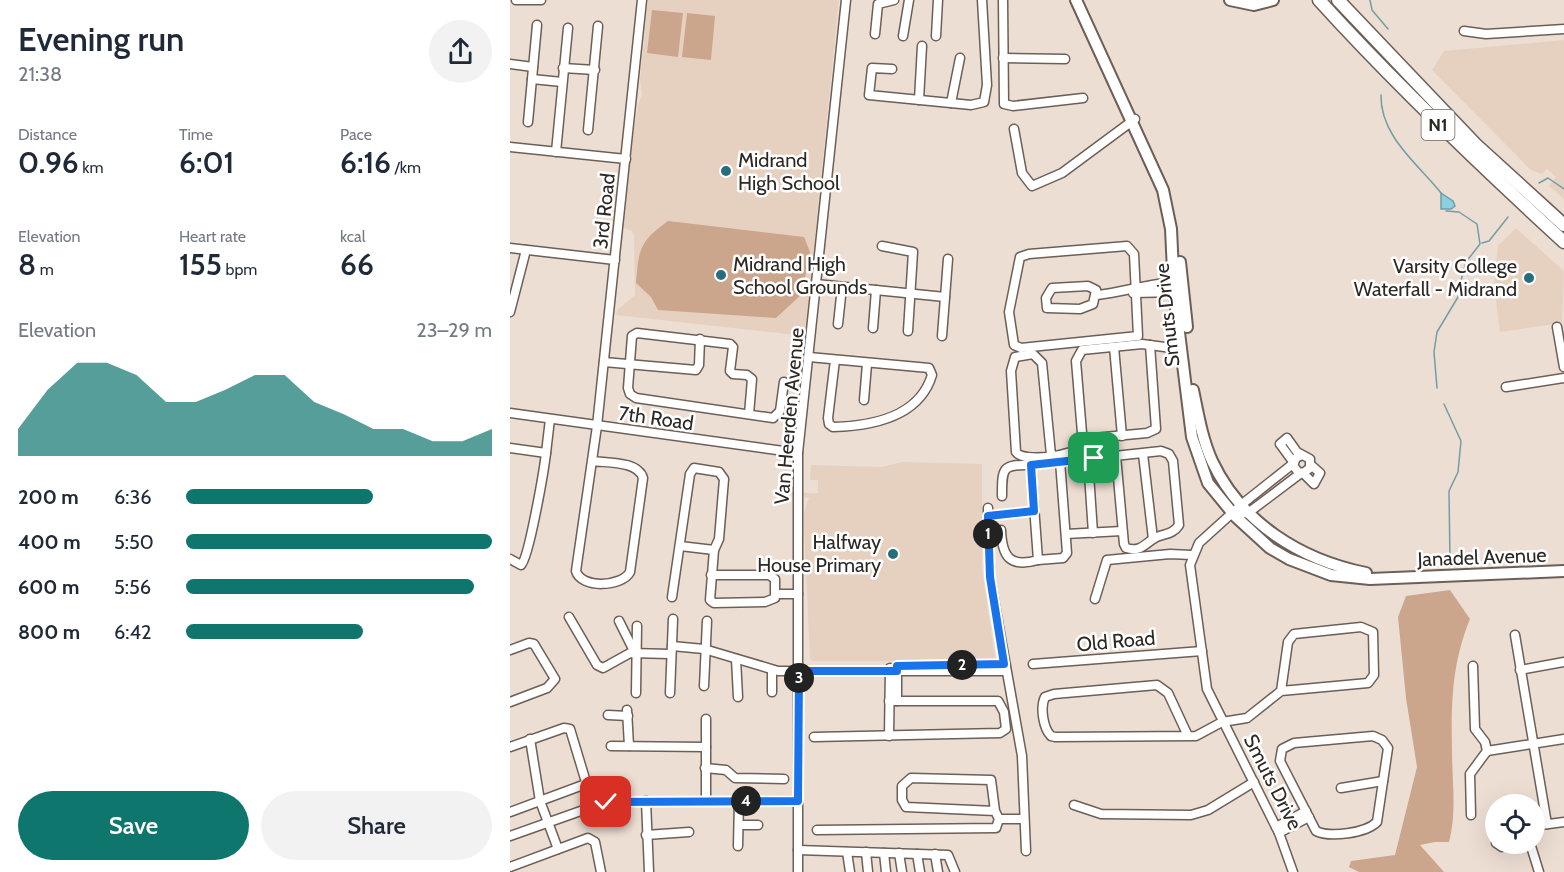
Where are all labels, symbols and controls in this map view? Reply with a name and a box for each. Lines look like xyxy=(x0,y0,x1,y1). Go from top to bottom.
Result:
text: Evening run xyxy=(18,19,184,59)
button: share xyxy=(429,20,492,83)
text: 21:38 xyxy=(18,62,62,86)
road number: N1 xyxy=(1422,110,1454,140)
text: Distance xyxy=(18,125,77,144)
text: Time xyxy=(179,125,213,144)
text: Pace xyxy=(340,125,372,144)
text: 0.96 xyxy=(18,144,79,181)
text: 6:01 xyxy=(179,144,234,181)
text: 6:16 xyxy=(340,144,391,181)
place label: Midrand High School xyxy=(738,148,840,195)
text: km xyxy=(79,158,104,177)
text: /km xyxy=(391,158,421,177)
marker: Midrand High School xyxy=(719,164,733,178)
street label: 3rd Road xyxy=(588,172,620,250)
text: Elevation xyxy=(18,227,81,246)
text: Heart rate xyxy=(179,227,246,246)
text: kcal xyxy=(340,227,366,246)
text: 8 xyxy=(18,246,36,283)
text: 155 xyxy=(179,246,222,283)
text: 66 xyxy=(340,246,374,283)
place label: Midrand High School Grounds xyxy=(733,252,867,299)
place label: Varsity College Waterfall - Midrand xyxy=(1354,254,1517,301)
text: m xyxy=(36,260,54,279)
text: bpm xyxy=(222,260,257,279)
street label: Smuts Drive xyxy=(1150,262,1184,368)
marker: Midrand High School Grounds xyxy=(714,268,728,282)
marker: Varsity College Waterfall - Midrand xyxy=(1522,271,1536,285)
text: Elevation xyxy=(18,318,96,342)
text: 23–29 m xyxy=(416,318,492,342)
street label: Van Heerden Avenue xyxy=(769,327,809,505)
street label: 7th Road xyxy=(617,401,695,435)
pin xyxy=(1068,432,1119,483)
icon: arrive xyxy=(1077,441,1110,474)
text: 200 m xyxy=(18,485,79,509)
text: 6:36 xyxy=(114,485,152,509)
pin: 1 xyxy=(973,519,1003,549)
text: 1 xyxy=(985,524,991,543)
text: 400 m xyxy=(18,530,81,554)
text: 5:50 xyxy=(114,530,154,554)
place label: Halfway House Primary xyxy=(757,530,881,577)
street label: Janadel Avenue xyxy=(1416,543,1547,571)
marker: Halfway House Primary xyxy=(886,547,900,561)
text: 600 m xyxy=(18,575,79,599)
text: 5:56 xyxy=(114,575,151,599)
text: 800 m xyxy=(18,620,80,644)
text: 6:42 xyxy=(114,620,152,644)
street label: Old Road xyxy=(1076,626,1156,656)
pin: 2 xyxy=(947,650,977,680)
text: 2 xyxy=(958,655,966,674)
pin: 3 xyxy=(784,663,814,693)
text: 3 xyxy=(795,668,803,687)
street label: Smuts Drive xyxy=(1239,730,1307,834)
pin xyxy=(580,776,631,827)
icon: check xyxy=(589,785,622,818)
pin: 4 xyxy=(731,786,761,816)
button: Save xyxy=(18,791,249,860)
button: Share xyxy=(261,791,492,860)
text: 4 xyxy=(741,791,751,810)
map controls xyxy=(1485,794,1545,854)
button: locate xyxy=(1485,794,1545,854)

